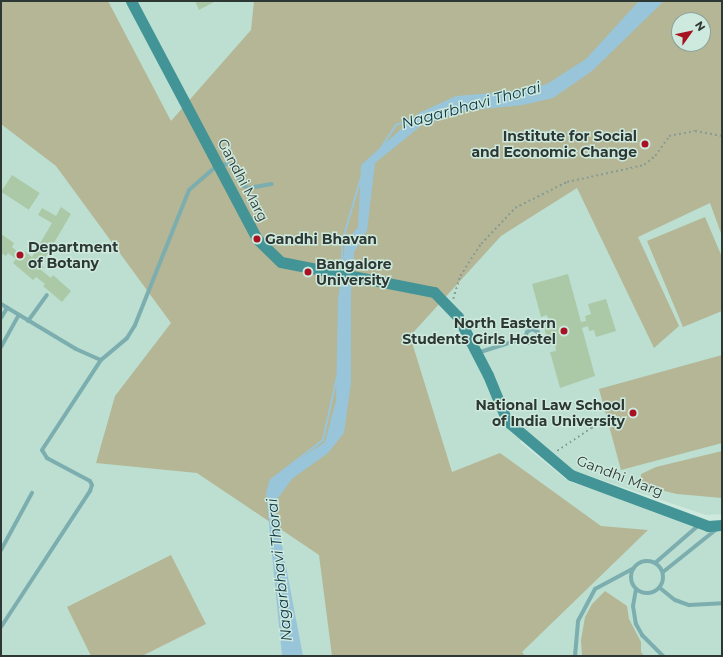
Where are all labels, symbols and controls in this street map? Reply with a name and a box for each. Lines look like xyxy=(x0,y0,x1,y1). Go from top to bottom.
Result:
north arrow xyxy=(671,12,711,52)
text: N xyxy=(692,18,709,34)
water label: Nagarbhavi Thorai xyxy=(399,78,543,132)
place label: Institute for Social and Economic Change xyxy=(471,128,637,160)
street label: Gandhi Marg xyxy=(214,136,272,224)
marker: Institute for Social and Economic Change xyxy=(640,139,650,149)
place label: Gandhi Bhavan xyxy=(265,231,377,247)
marker: Gandhi Bhavan xyxy=(252,234,262,244)
place label: Department of Botany xyxy=(28,239,118,272)
marker: Department of Botany xyxy=(15,250,25,260)
place label: Bangalore University xyxy=(316,256,392,288)
marker: Bangalore University xyxy=(303,267,313,277)
place label: North Eastern Students Girls Hostel xyxy=(402,315,556,348)
marker: North Eastern Students Girls Hostel xyxy=(559,326,569,336)
place label: National Law School of India University xyxy=(476,397,625,430)
marker: National Law School of India University xyxy=(628,408,638,418)
street label: Gandhi Marg xyxy=(574,452,666,500)
water label: Nagarbhavi Thorai xyxy=(263,498,295,642)

